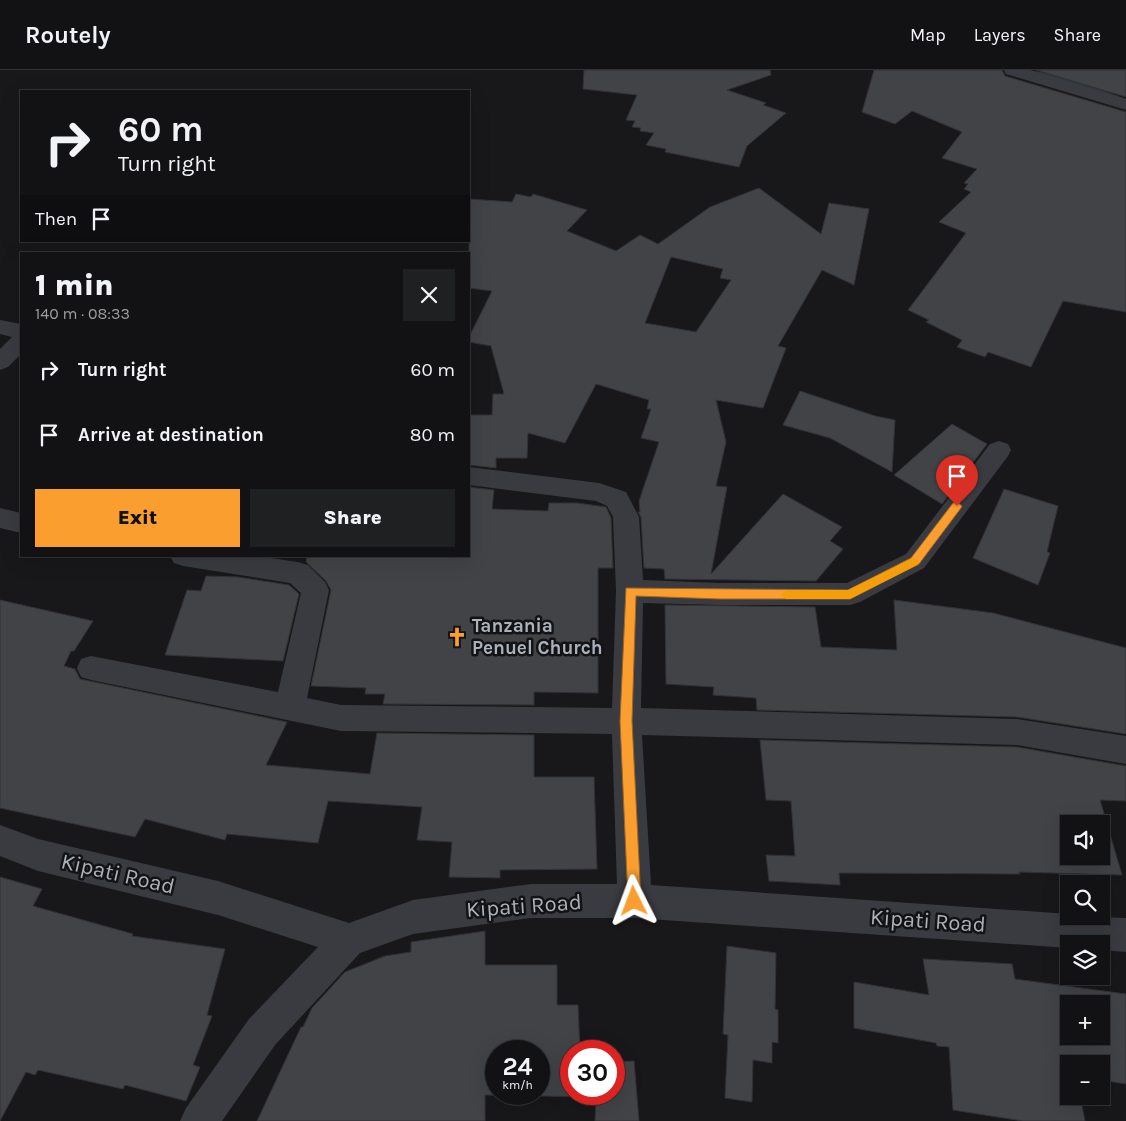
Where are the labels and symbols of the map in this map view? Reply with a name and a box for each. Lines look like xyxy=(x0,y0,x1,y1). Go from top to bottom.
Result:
pin xyxy=(936,455,978,506)
place label: Tanzania Penuel Church xyxy=(472,615,603,659)
church icon: Tanzania Penuel Church xyxy=(446,626,468,648)
street label: Kipati Road xyxy=(59,848,177,900)
position arrow xyxy=(607,874,659,926)
street label: Kipati Road xyxy=(465,889,583,923)
street label: Kipati Road xyxy=(869,904,987,938)
speed limit sign: 30 xyxy=(560,1040,625,1105)

